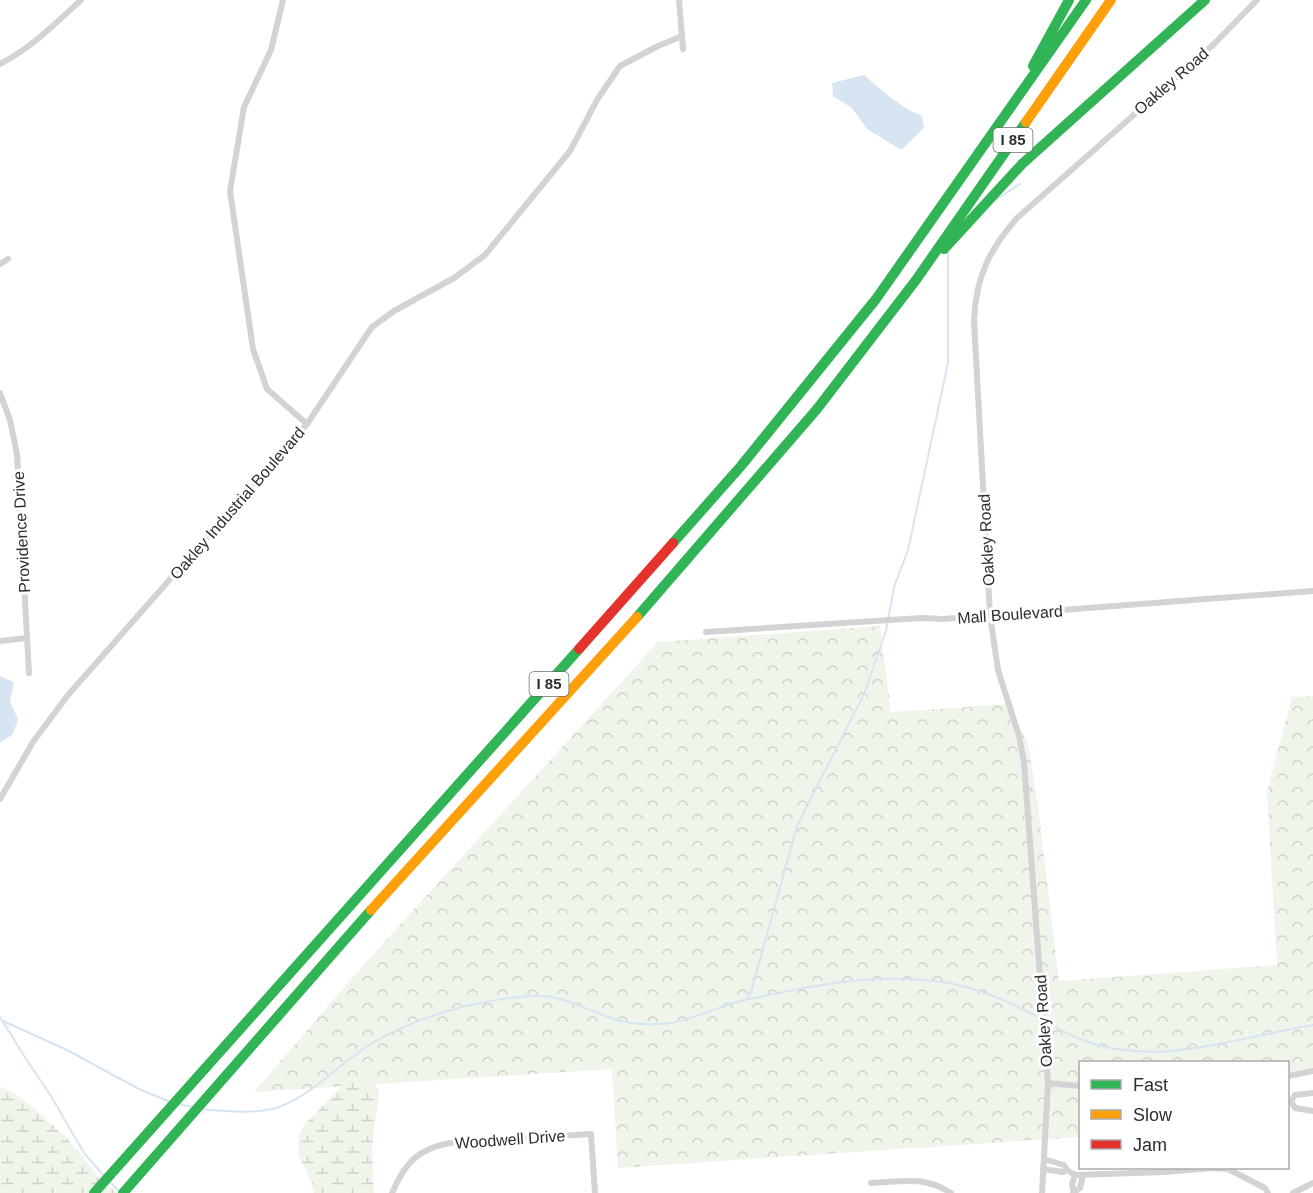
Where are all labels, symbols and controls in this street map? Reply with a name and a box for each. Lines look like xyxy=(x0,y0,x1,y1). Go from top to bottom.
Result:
street label: Oakley Road xyxy=(1131,45,1212,118)
road number: I 85 xyxy=(994,128,1032,152)
street label: Oakley Industrial Boulevard xyxy=(167,424,308,583)
street label: Providence Drive xyxy=(10,471,33,593)
street label: Oakley Road xyxy=(976,493,997,587)
street label: Mall Boulevard xyxy=(957,602,1063,627)
road number: I 85 xyxy=(530,672,568,696)
street label: Oakley Road xyxy=(1032,974,1055,1068)
legend xyxy=(1079,1061,1289,1169)
text: Fast xyxy=(1133,1075,1168,1095)
text: Slow xyxy=(1133,1105,1173,1125)
street label: Woodwell Drive xyxy=(454,1127,566,1152)
text: Jam xyxy=(1133,1135,1167,1155)

